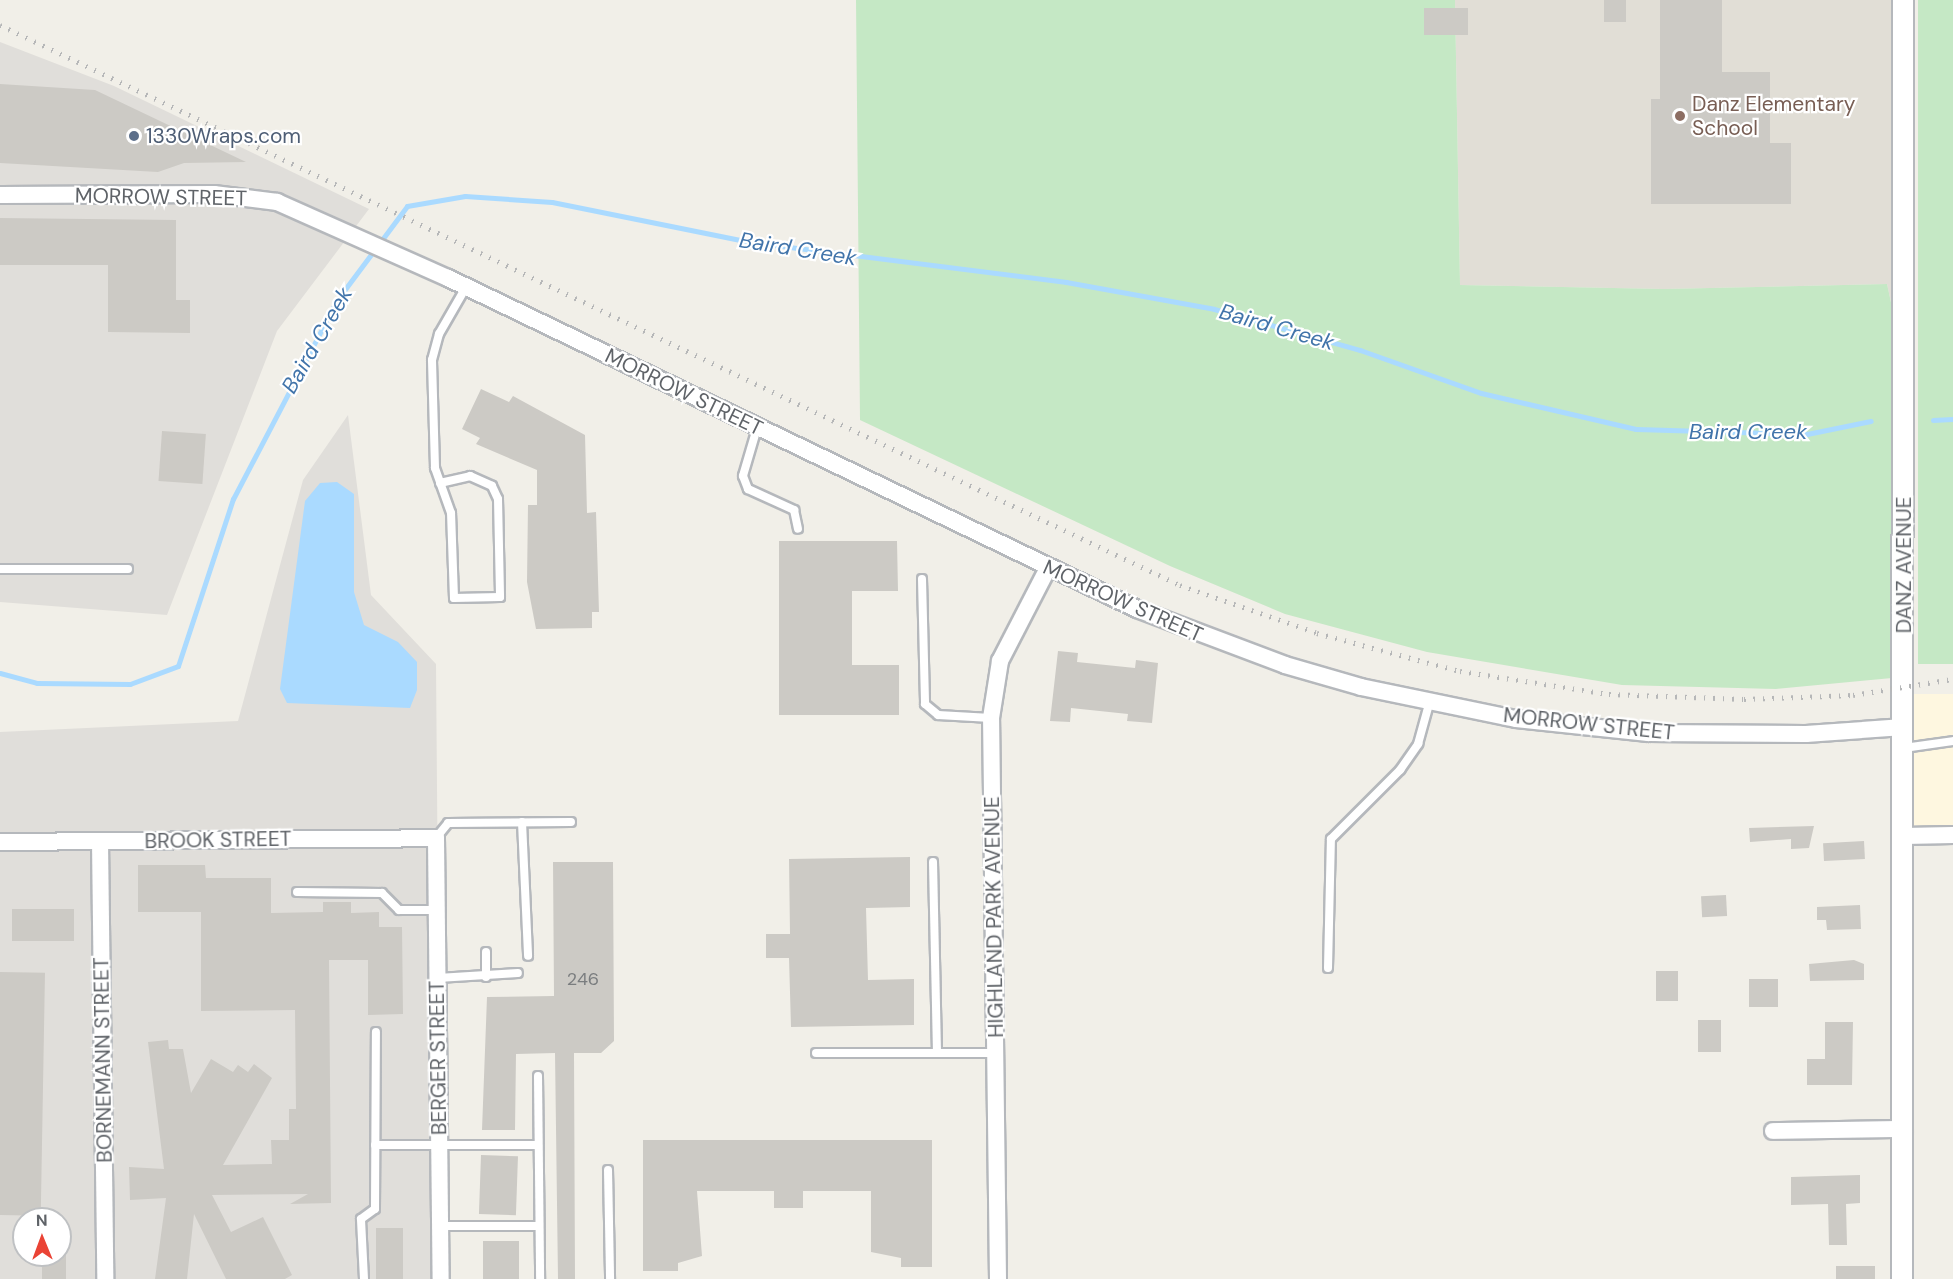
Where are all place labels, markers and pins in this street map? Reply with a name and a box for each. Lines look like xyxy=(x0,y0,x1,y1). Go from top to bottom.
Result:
place label: Danz Elementary School xyxy=(1692,91,1855,141)
marker: Danz Elementary School xyxy=(1673,109,1687,123)
place label: 1330Wraps.com xyxy=(146,123,301,149)
marker: 1330Wraps.com xyxy=(127,129,141,143)

